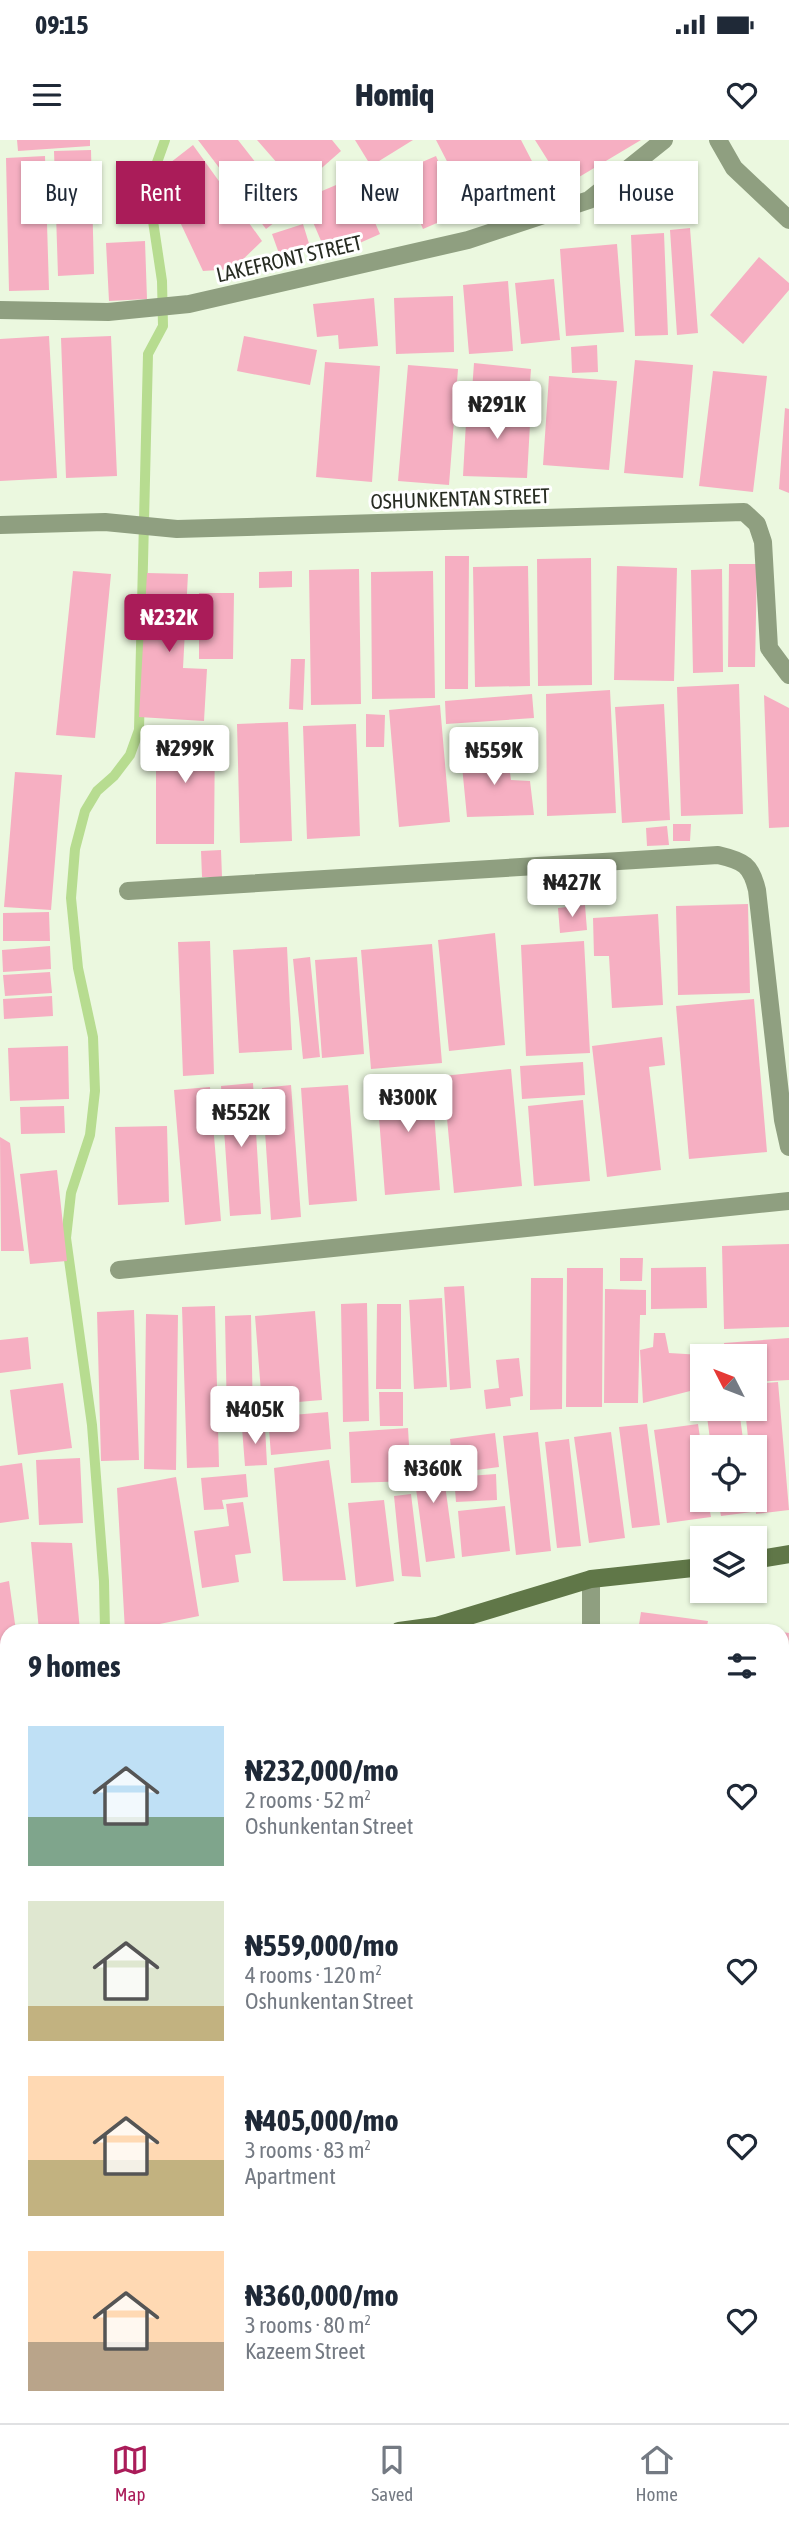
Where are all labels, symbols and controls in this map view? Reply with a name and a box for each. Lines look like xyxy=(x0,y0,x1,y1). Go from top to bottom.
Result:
text: 09:15 xyxy=(35,10,89,40)
icon: menu xyxy=(28,76,66,114)
text: Homiq xyxy=(355,76,434,113)
icon: heart xyxy=(723,76,761,114)
chip: Buy xyxy=(21,161,102,224)
chip: Rent xyxy=(116,161,205,224)
chip: Filters xyxy=(219,161,322,224)
chip: New xyxy=(336,161,423,224)
chip: Apartment xyxy=(437,161,580,224)
chip: House xyxy=(594,161,698,224)
street label: LAKEFRONT STREET xyxy=(214,230,364,286)
pin: ₦291K xyxy=(448,382,546,441)
text: ₦291K xyxy=(468,391,526,417)
street label: OSHUNKENTAN STREET xyxy=(370,483,550,513)
pin: ₦232K xyxy=(120,594,218,654)
text: ₦232K xyxy=(140,604,198,630)
pin: ₦299K xyxy=(136,726,234,785)
pin: ₦559K xyxy=(445,728,543,787)
text: ₦299K xyxy=(156,735,214,761)
text: ₦559K xyxy=(465,737,523,763)
pin: ₦427K xyxy=(523,860,621,919)
text: ₦427K xyxy=(543,869,601,895)
pin: ₦300K xyxy=(359,1074,457,1134)
text: ₦300K xyxy=(379,1084,437,1110)
pin: ₦552K xyxy=(192,1090,290,1149)
text: ₦552K xyxy=(212,1099,270,1125)
north arrow xyxy=(690,1344,766,1421)
map controls xyxy=(690,1344,767,1603)
pin: ₦405K xyxy=(206,1386,304,1446)
text: ₦405K xyxy=(226,1396,284,1422)
button: locate xyxy=(690,1435,767,1512)
pin: ₦360K xyxy=(384,1446,482,1505)
text: ₦360K xyxy=(404,1455,462,1481)
button: layers xyxy=(690,1526,767,1603)
icon: filters xyxy=(723,1647,761,1685)
text: 9 homes xyxy=(28,1649,121,1683)
text: ₦232,000/mo xyxy=(245,1753,398,1787)
icon: home xyxy=(84,1754,168,1838)
icon: heart xyxy=(723,1777,761,1815)
text: 2 rooms · 52 m² xyxy=(245,1787,371,1813)
text: Oshunkentan Street xyxy=(245,1813,413,1839)
text: ₦559,000/mo xyxy=(245,1928,398,1962)
icon: home xyxy=(84,1929,168,2013)
icon: heart xyxy=(723,1952,761,1990)
text: 4 rooms · 120 m² xyxy=(245,1962,382,1988)
text: Oshunkentan Street xyxy=(245,1988,413,2014)
text: ₦405,000/mo xyxy=(245,2103,398,2137)
icon: home xyxy=(84,2104,168,2188)
icon: heart xyxy=(723,2127,761,2165)
text: 3 rooms · 83 m² xyxy=(245,2137,371,2163)
text: Apartment xyxy=(245,2163,336,2189)
text: ₦360,000/mo xyxy=(245,2278,398,2312)
icon: home xyxy=(84,2279,168,2363)
icon: heart xyxy=(723,2302,761,2340)
text: 3 rooms · 80 m² xyxy=(245,2312,371,2338)
text: Kazeem Street xyxy=(245,2338,366,2364)
tab: Map xyxy=(111,2441,149,2505)
tab: Saved xyxy=(371,2441,413,2505)
tab: Home xyxy=(636,2441,678,2505)

